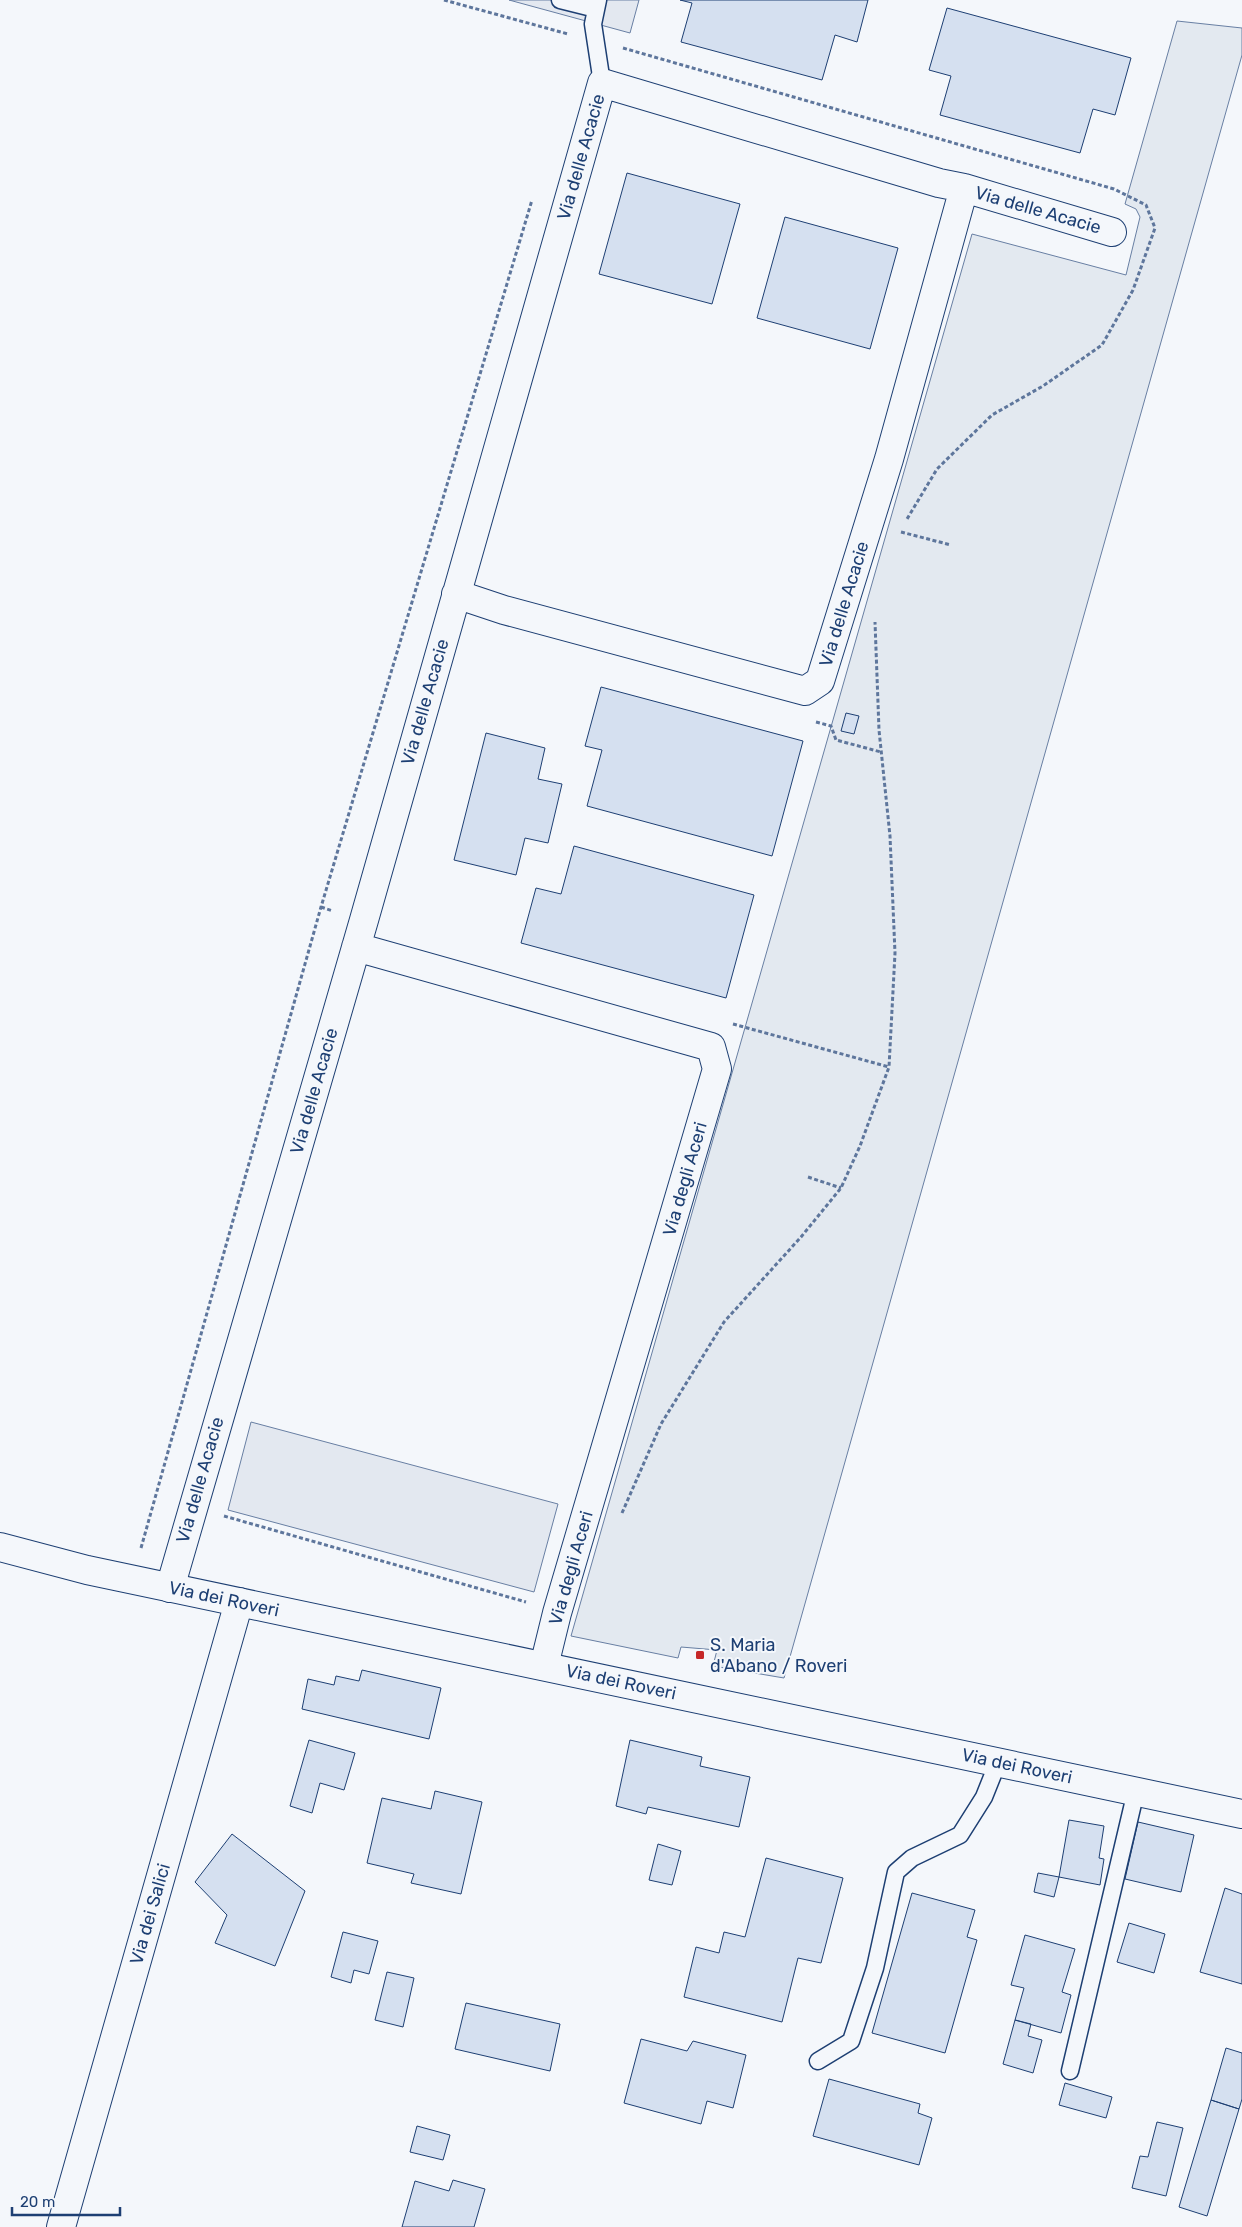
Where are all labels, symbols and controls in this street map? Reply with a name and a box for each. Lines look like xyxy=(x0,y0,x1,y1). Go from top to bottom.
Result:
street label: Via delle Acacie xyxy=(552,91,610,223)
street label: Via delle Acacie xyxy=(972,181,1104,239)
street label: Via delle Acacie xyxy=(814,539,874,669)
street label: Via delle Acacie xyxy=(396,636,454,768)
street label: Via delle Acacie xyxy=(285,1025,343,1157)
street label: Via degli Aceri xyxy=(658,1119,712,1239)
street label: Via delle Acacie xyxy=(171,1414,229,1546)
street label: Via degli Aceri xyxy=(544,1508,598,1628)
street label: Via dei Roveri xyxy=(167,1577,281,1621)
place label: S. Maria d'Abano / Roveri xyxy=(710,1634,847,1677)
marker: S. Maria d'Abano / Roveri xyxy=(694,1649,706,1661)
street label: Via dei Roveri xyxy=(564,1660,678,1704)
street label: Via dei Roveri xyxy=(960,1744,1074,1788)
street label: Via dei Salici xyxy=(125,1861,175,1967)
scale bar xyxy=(12,2184,120,2216)
text: 20 m xyxy=(20,2193,55,2211)

